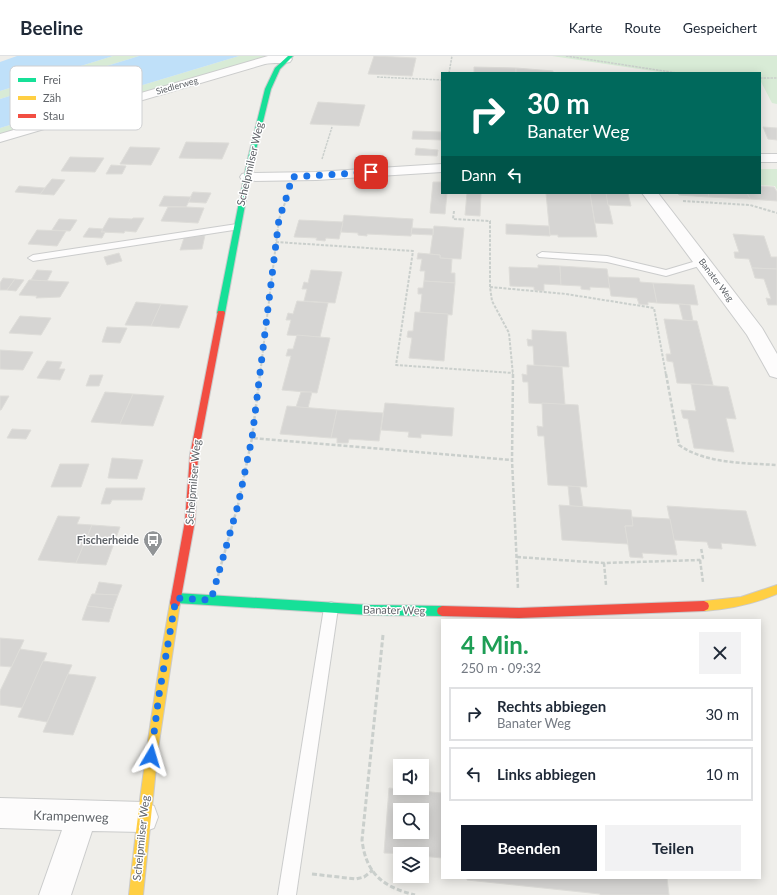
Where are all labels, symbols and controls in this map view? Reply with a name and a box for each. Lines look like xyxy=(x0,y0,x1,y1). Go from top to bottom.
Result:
text: Beeline xyxy=(20,16,83,39)
text: Karte xyxy=(569,19,602,36)
text: Route xyxy=(624,19,661,36)
text: Gespeichert xyxy=(683,19,757,36)
legend xyxy=(10,66,142,130)
text: Frei xyxy=(43,73,61,86)
street label: Siedlerweg xyxy=(154,74,200,97)
text: 30 m xyxy=(527,86,590,120)
icon: right xyxy=(461,88,513,140)
text: Zäh xyxy=(43,91,61,104)
text: Stau xyxy=(43,109,64,122)
text: Banater Weg xyxy=(527,120,629,142)
street label: Schelpmilser Weg xyxy=(234,121,266,207)
pin xyxy=(354,155,388,189)
icon: arrive xyxy=(360,161,382,183)
icon: left xyxy=(504,164,526,186)
text: Dann xyxy=(461,166,496,184)
street label: Banater Weg xyxy=(697,256,736,304)
street label: Schelpmilser Weg xyxy=(182,439,203,525)
bus stop icon: Fischerheide xyxy=(142,529,164,557)
place label: Fischerheide xyxy=(77,533,139,546)
street label: Banater Weg xyxy=(363,602,426,617)
text: 4 Min. xyxy=(461,630,529,659)
button: close xyxy=(699,632,741,674)
text: 250 m · 09:32 xyxy=(461,660,541,676)
text: Rechts abbiegen xyxy=(497,697,606,715)
icon: right xyxy=(463,703,485,725)
text: 30 m xyxy=(705,705,739,723)
text: Banater Weg xyxy=(497,715,571,731)
position arrow xyxy=(130,735,172,777)
map controls xyxy=(393,759,429,883)
button: sound xyxy=(393,759,429,795)
icon: left xyxy=(463,763,485,785)
text: Links abbiegen xyxy=(497,765,596,783)
text: 10 m xyxy=(705,765,739,783)
street label: Schelpmilser Weg xyxy=(130,794,151,881)
button: search xyxy=(393,803,429,839)
street label: Krampenweg xyxy=(33,807,109,825)
button: Beenden xyxy=(461,825,597,871)
button: Teilen xyxy=(605,825,741,871)
button: layers xyxy=(393,847,429,883)

